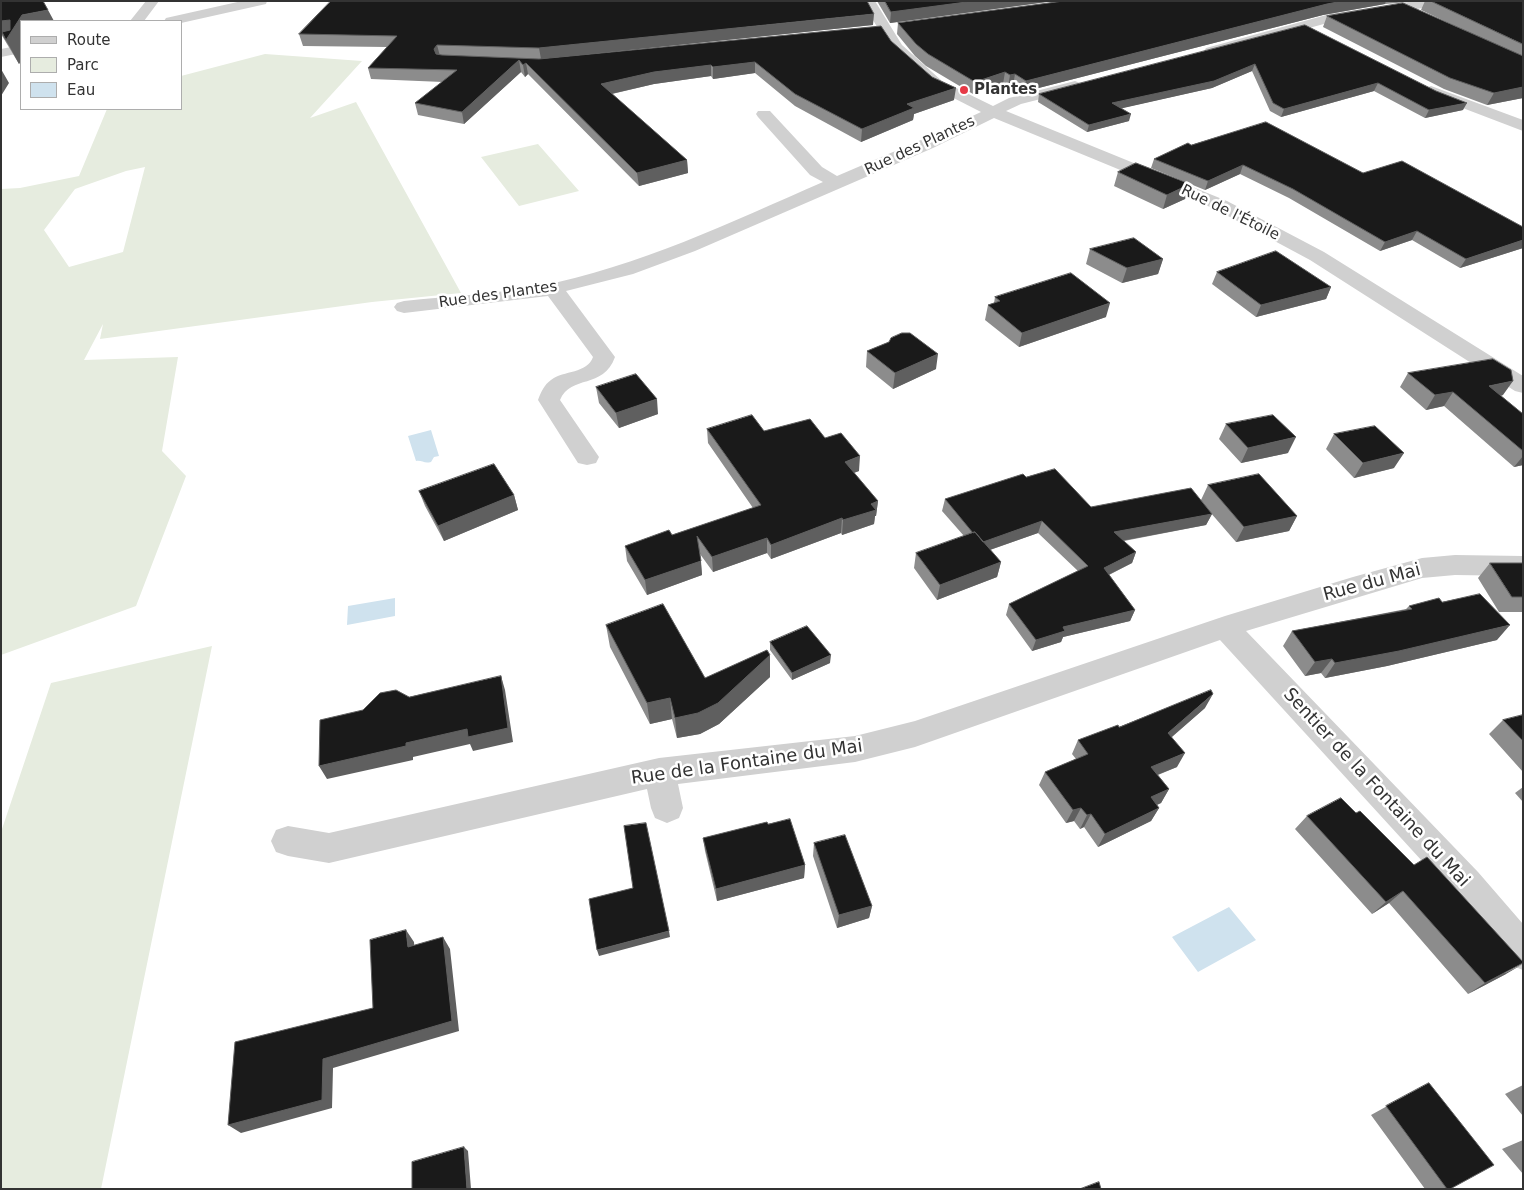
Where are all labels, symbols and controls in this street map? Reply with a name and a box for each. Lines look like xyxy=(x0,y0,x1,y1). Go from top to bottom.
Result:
legend xyxy=(20,20,182,110)
text: Route xyxy=(67,31,111,49)
text: Parc xyxy=(67,56,99,74)
text: Eau xyxy=(67,81,95,99)
place label: Plantes xyxy=(974,81,1037,99)
marker: Plantes xyxy=(958,84,970,96)
street label: Rue des Plantes xyxy=(862,113,978,179)
street label: Rue de l'Étoile xyxy=(1178,181,1282,245)
street label: Rue des Plantes xyxy=(438,278,558,312)
street label: Rue du Mai xyxy=(1321,560,1423,606)
street label: Sentier de la Fontaine du Mai xyxy=(1278,684,1474,892)
street label: Rue de la Fontaine du Mai xyxy=(630,736,864,790)

